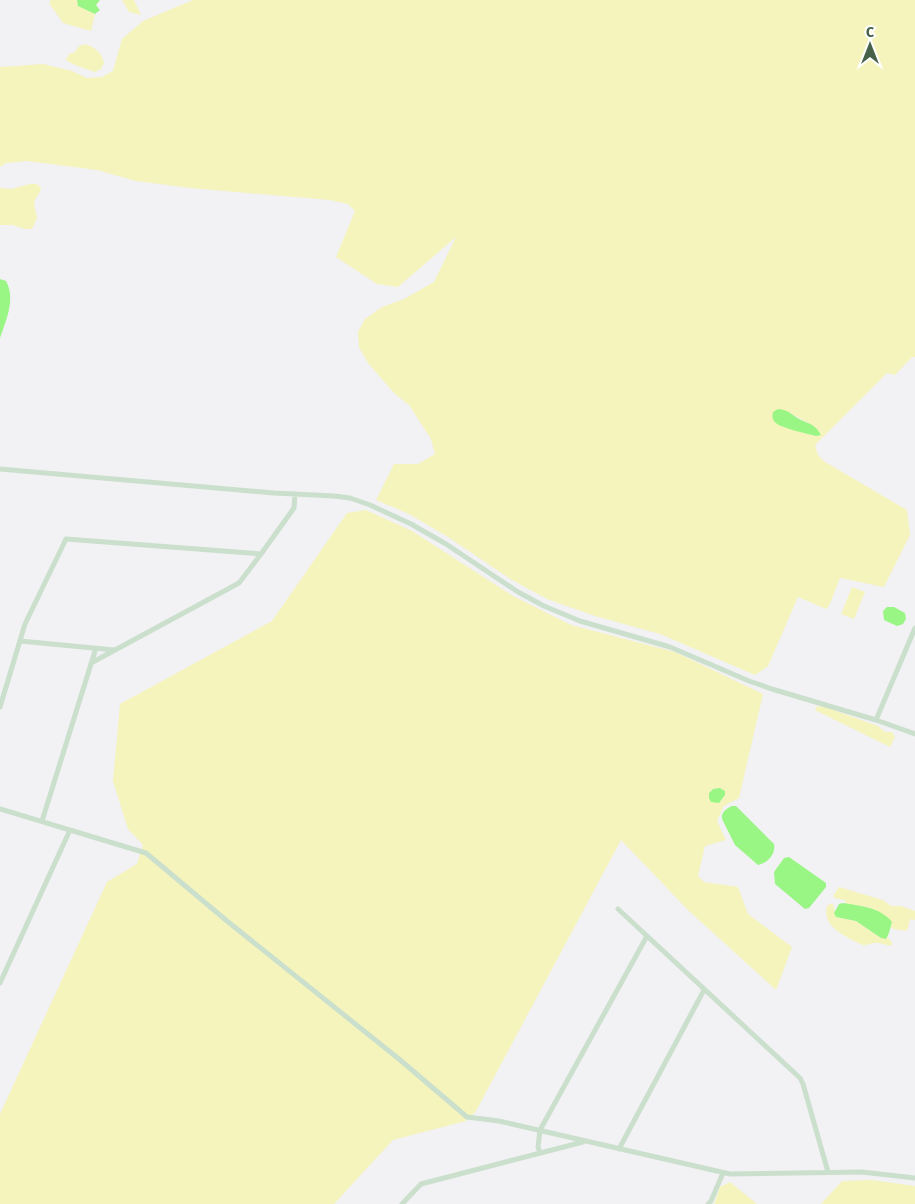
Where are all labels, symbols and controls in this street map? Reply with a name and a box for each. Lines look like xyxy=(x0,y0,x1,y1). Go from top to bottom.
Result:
north arrow xyxy=(845,20,895,70)
text: С xyxy=(866,24,874,41)

